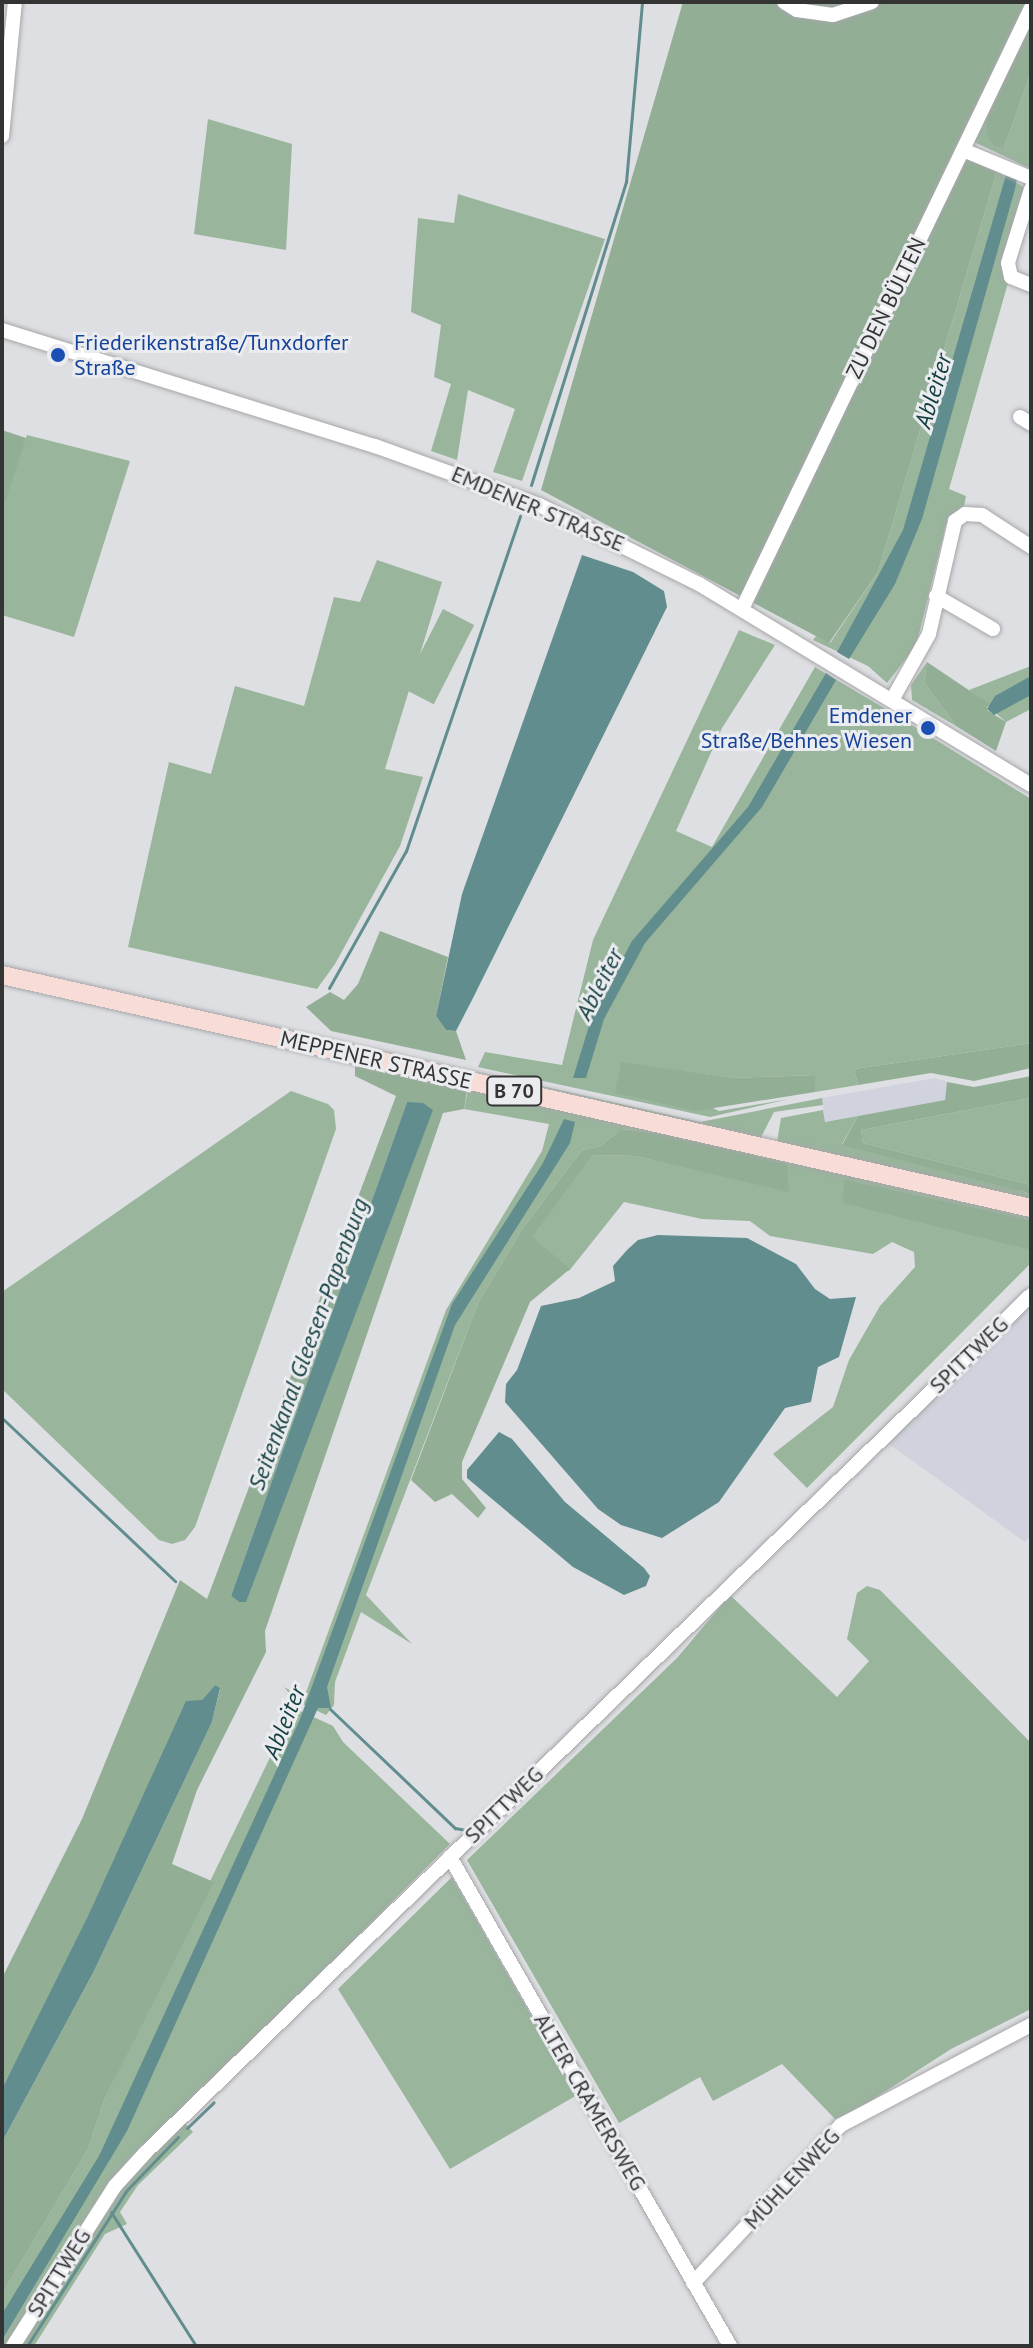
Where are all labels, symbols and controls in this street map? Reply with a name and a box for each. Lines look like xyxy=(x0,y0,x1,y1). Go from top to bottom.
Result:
street label: ZU DEN BÜLTEN xyxy=(840,233,932,383)
place label: Friederikenstraße/Tunxdorfer Straße xyxy=(74,329,349,380)
marker: Friederikenstraße/Tunxdorfer Straße xyxy=(49,346,67,364)
water label: Ableiter xyxy=(908,350,958,432)
street label: EMDENER STRASSE xyxy=(448,461,628,557)
place label: Emdener Straße/Behnes Wiesen xyxy=(700,702,912,754)
marker: Emdener Straße/Behnes Wiesen xyxy=(919,719,937,737)
water label: Ableiter xyxy=(569,944,629,1024)
street label: MEPPENER STRASSE xyxy=(278,1025,474,1095)
road number: B 70 xyxy=(486,1075,542,1107)
water label: Seitenkanal Gleesen-Papenburg xyxy=(242,1194,374,1494)
street label: SPITTWEG xyxy=(924,1311,1014,1399)
water label: Ableiter xyxy=(256,1681,312,1763)
street label: SPITTWEG xyxy=(459,1761,549,1849)
street label: ALTER CRAMERSWEG xyxy=(529,2009,651,2195)
street label: MÜHLENWEG xyxy=(739,2123,845,2235)
street label: SPITTWEG xyxy=(22,2224,96,2322)

